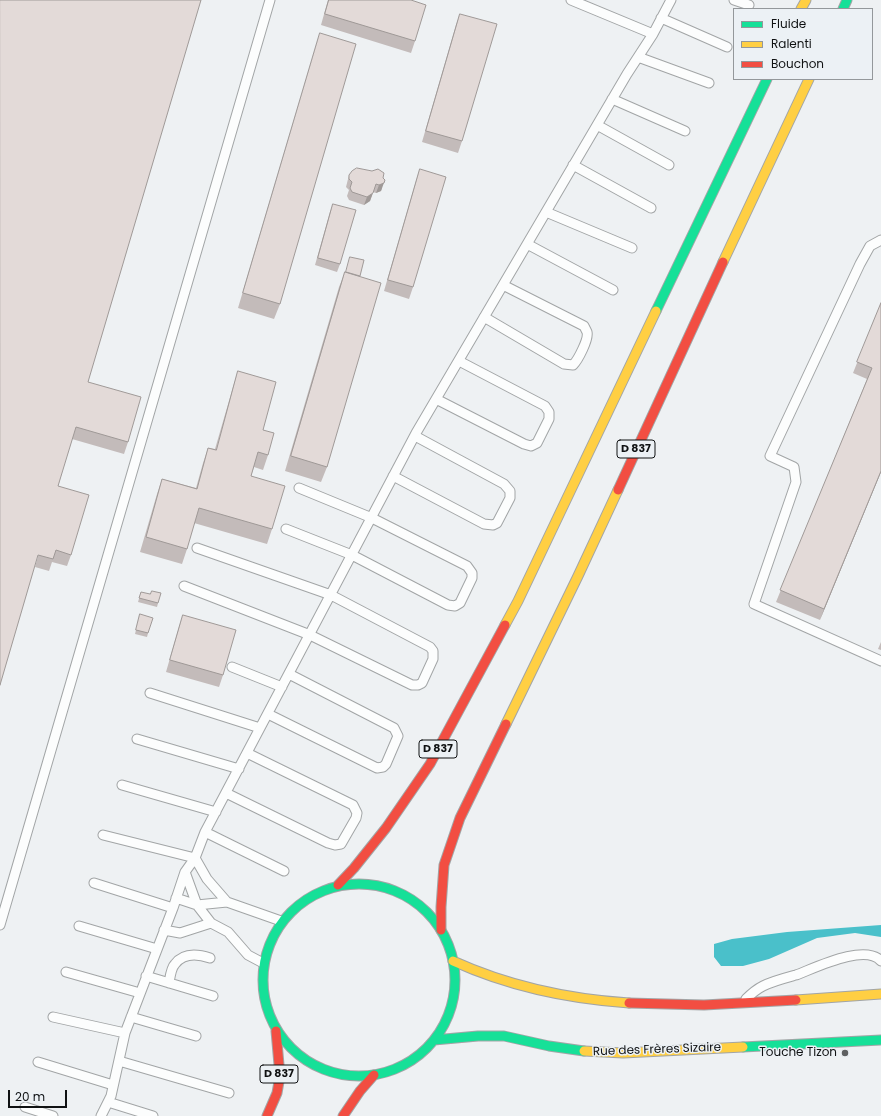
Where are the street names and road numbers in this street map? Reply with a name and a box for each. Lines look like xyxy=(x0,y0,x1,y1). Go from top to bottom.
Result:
road number: D 837 xyxy=(617,440,655,458)
road number: D 837 xyxy=(419,740,457,758)
street label: Rue des Frères Sizaire xyxy=(593,1041,721,1059)
road number: D 837 xyxy=(260,1065,298,1083)

